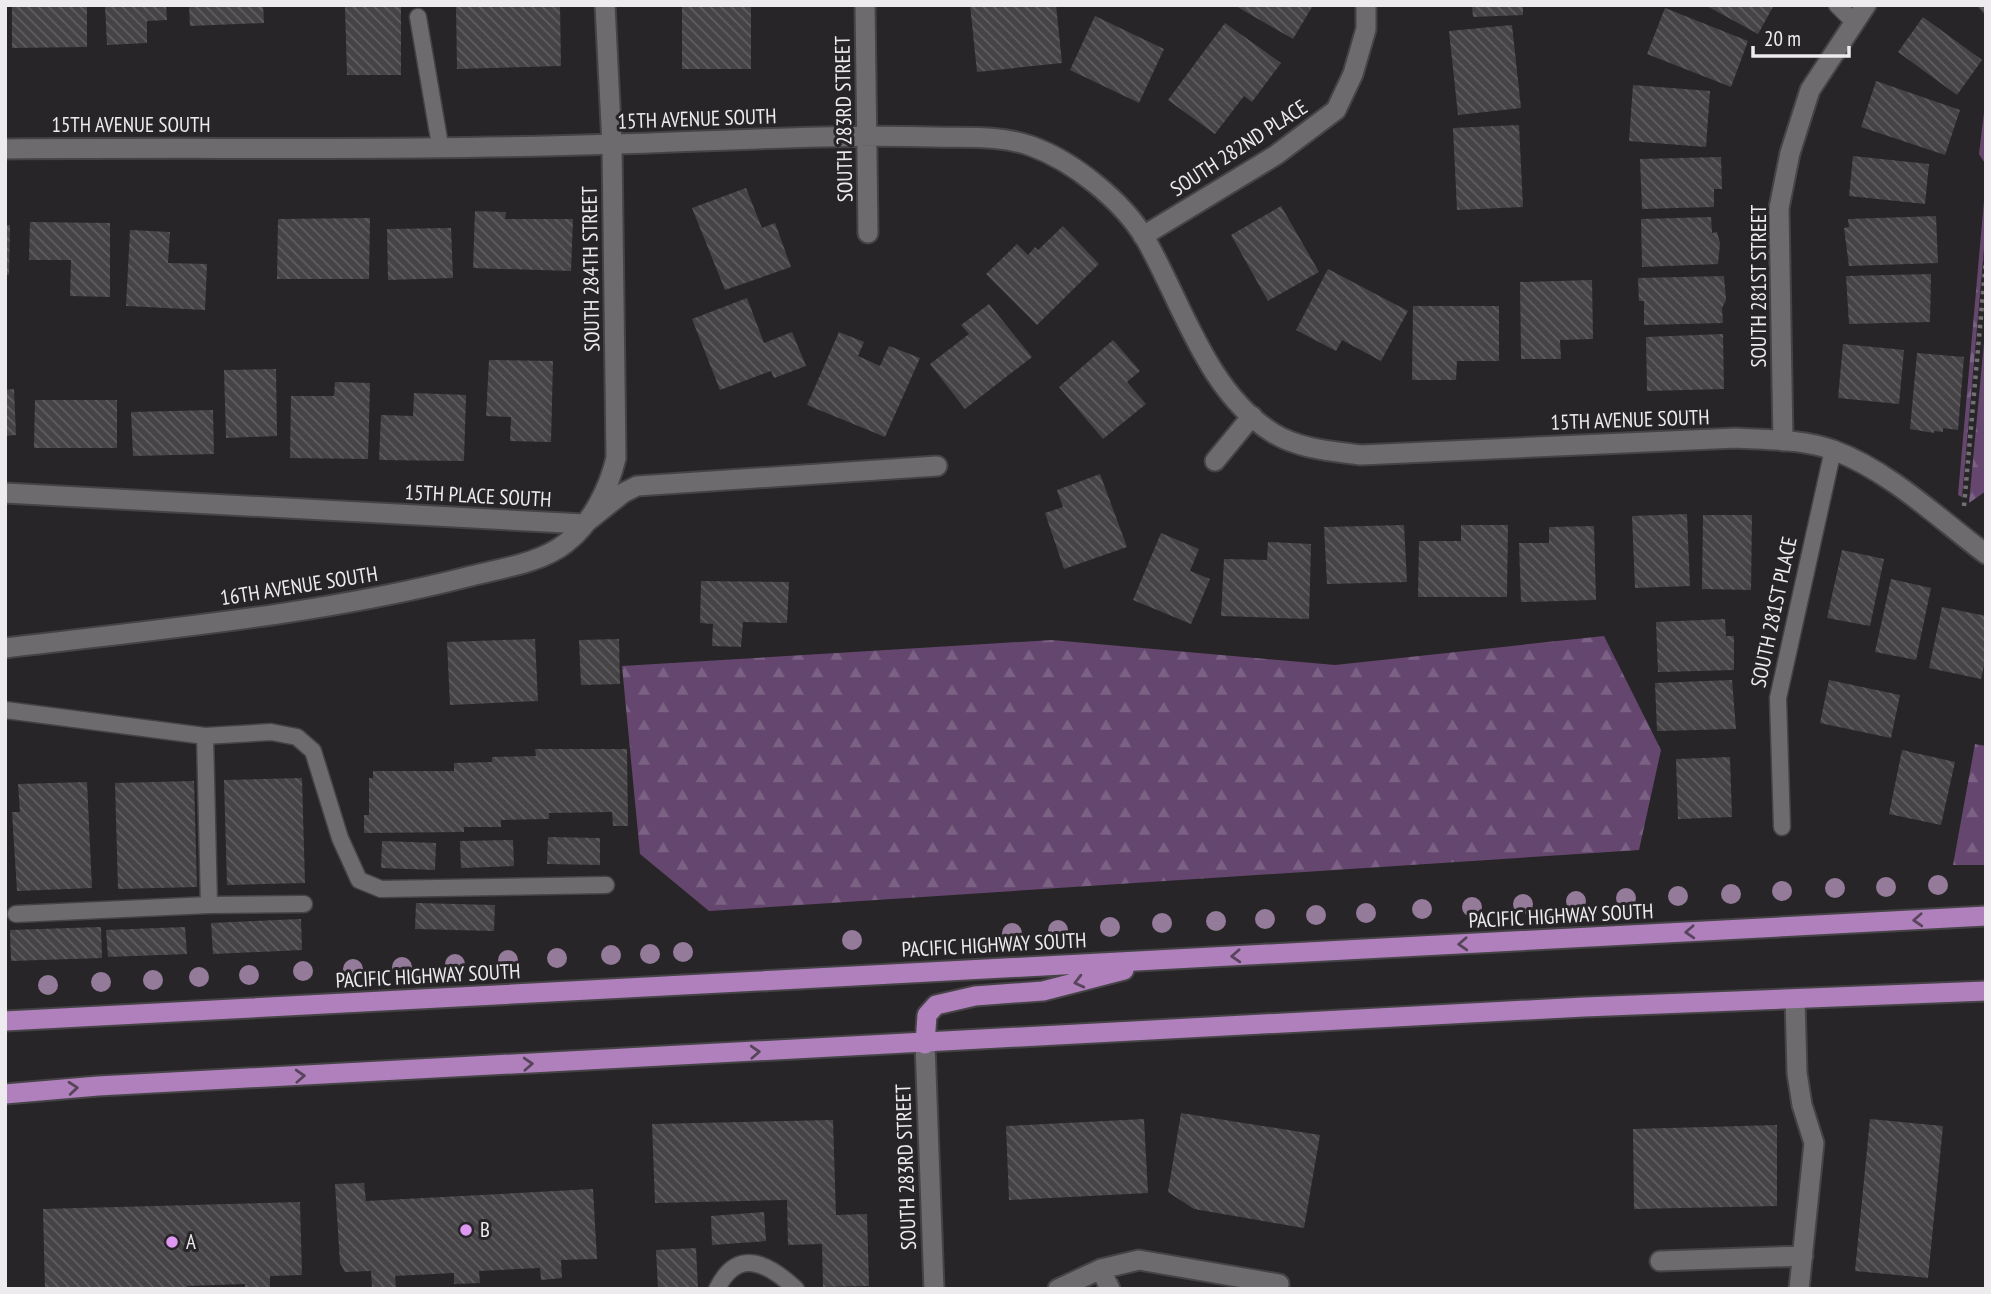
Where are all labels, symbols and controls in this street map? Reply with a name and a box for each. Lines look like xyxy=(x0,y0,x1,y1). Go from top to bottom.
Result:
scale bar xyxy=(1753,14,1849,58)
text: 20 m xyxy=(1764,25,1801,52)
street label: SOUTH 283RD STREET xyxy=(829,35,858,202)
street label: SOUTH 282ND PLACE xyxy=(1165,93,1312,202)
street label: 15TH AVENUE SOUTH xyxy=(617,102,777,135)
street label: 15TH AVENUE SOUTH xyxy=(51,111,211,138)
street label: SOUTH 284TH STREET xyxy=(576,185,605,352)
street label: SOUTH 281ST STREET xyxy=(1745,204,1772,367)
street label: 15TH AVENUE SOUTH xyxy=(1550,403,1710,436)
street label: 15TH PLACE SOUTH xyxy=(404,478,552,513)
street label: SOUTH 281ST PLACE xyxy=(1744,534,1803,690)
street label: 16TH AVENUE SOUTH xyxy=(218,560,380,611)
street label: PACIFIC HIGHWAY SOUTH xyxy=(1468,897,1654,934)
one-way arrow xyxy=(1912,912,1923,927)
one-way arrow xyxy=(1685,924,1696,939)
street label: PACIFIC HIGHWAY SOUTH xyxy=(901,926,1087,963)
one-way arrow xyxy=(1457,936,1468,951)
one-way arrow xyxy=(1230,948,1241,963)
street label: PACIFIC HIGHWAY SOUTH xyxy=(335,957,521,994)
one-way arrow xyxy=(1073,974,1085,988)
one-way arrow xyxy=(750,1045,761,1060)
one-way arrow xyxy=(522,1057,533,1072)
one-way arrow xyxy=(295,1068,306,1083)
one-way arrow xyxy=(68,1081,79,1096)
street label: SOUTH 283RD STREET xyxy=(889,1083,922,1251)
place label: B xyxy=(480,1216,490,1243)
marker: B xyxy=(458,1222,474,1238)
place label: A xyxy=(186,1228,196,1255)
marker: A xyxy=(164,1234,180,1250)

